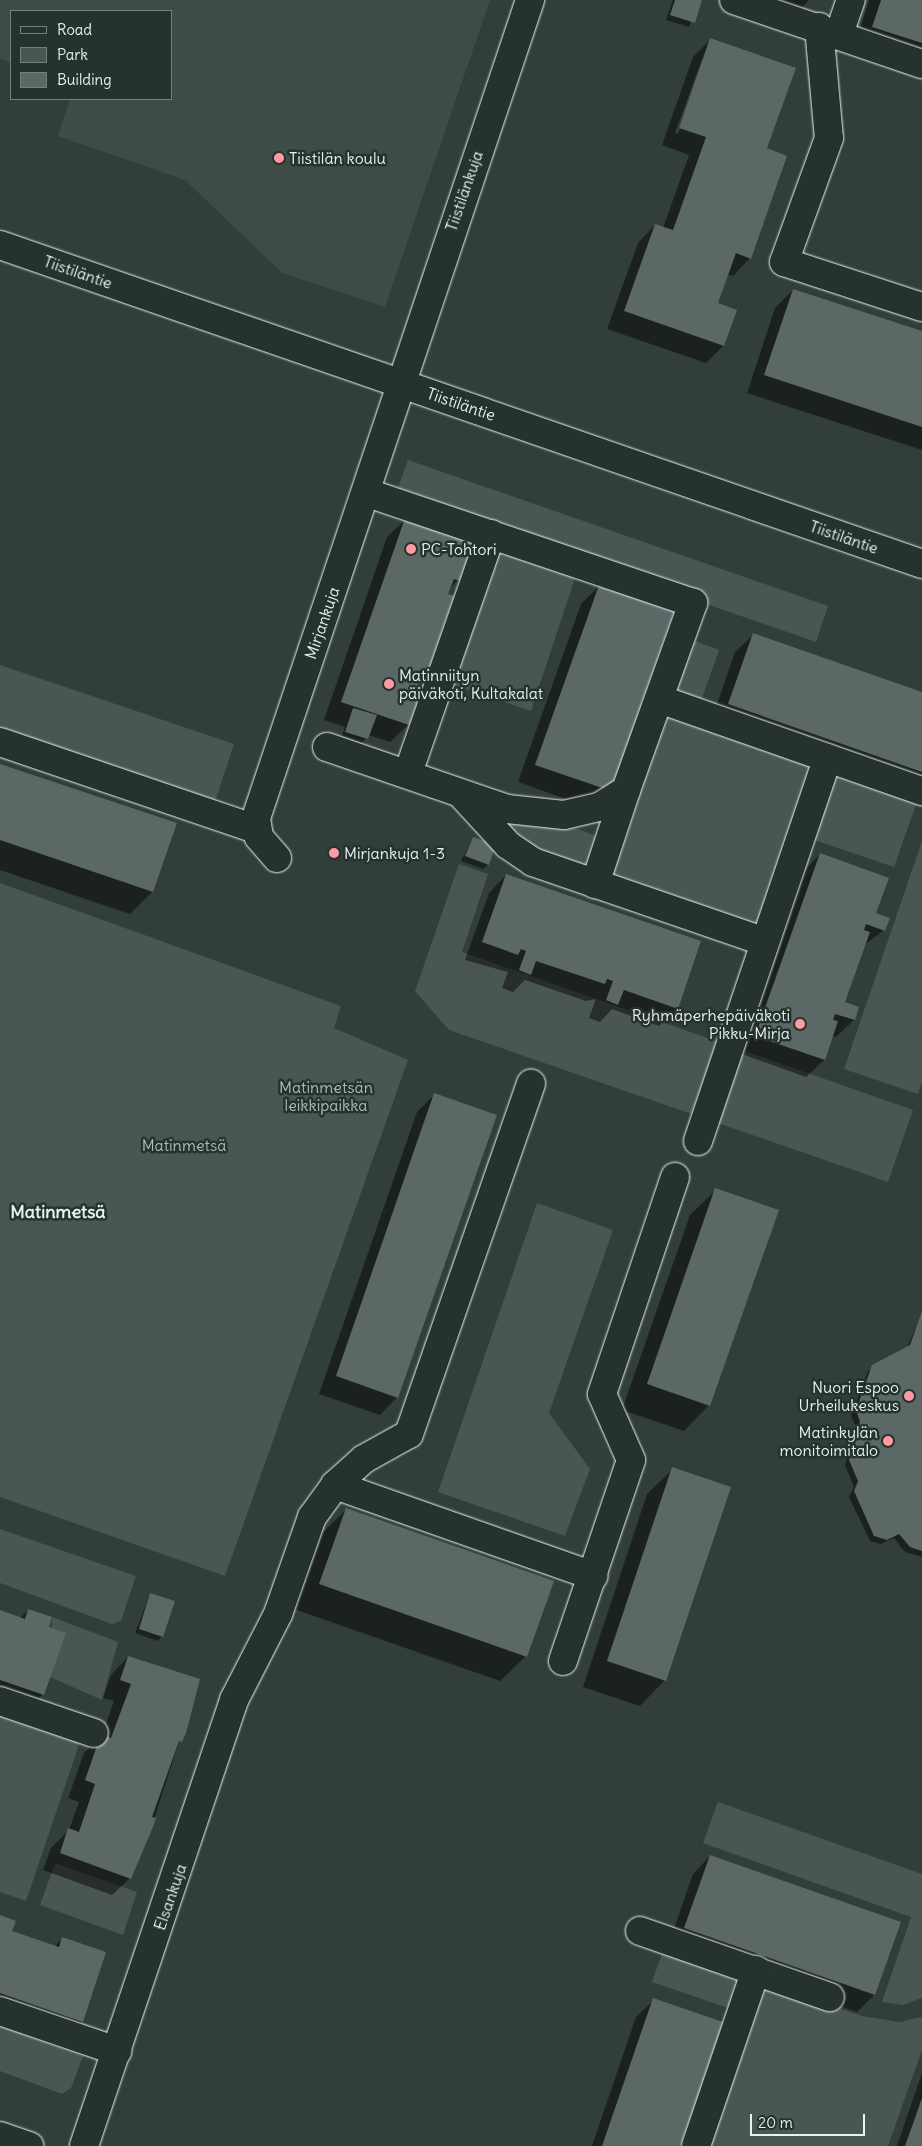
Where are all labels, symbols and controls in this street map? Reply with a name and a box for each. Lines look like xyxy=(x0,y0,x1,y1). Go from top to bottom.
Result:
legend xyxy=(10,10,172,100)
text: Road xyxy=(57,20,92,39)
text: Park xyxy=(57,45,88,64)
text: Building xyxy=(57,70,112,89)
place label: Tiistilän koulu xyxy=(289,148,386,168)
street label: Tiistilänkuja xyxy=(441,148,487,234)
marker: Tiistilän koulu xyxy=(273,152,285,164)
street label: Tiistiläntie xyxy=(41,251,115,293)
street label: Tiistiläntie xyxy=(424,383,498,425)
street label: Tiistiläntie xyxy=(807,516,881,558)
place label: PC-Tohtori xyxy=(421,539,497,559)
marker: PC-Tohtori xyxy=(405,543,417,555)
street label: Mirjankuja xyxy=(301,584,343,662)
place label: Matinniityn päiväkoti, Kultakalat xyxy=(399,665,543,703)
marker: Matinniityn päiväkoti, Kultakalat xyxy=(383,678,395,690)
place label: Mirjankuja 1-3 xyxy=(344,843,445,863)
marker: Mirjankuja 1-3 xyxy=(328,847,340,859)
place label: Ryhmäperhepäiväkoti Pikku-Mirja xyxy=(632,1005,790,1043)
marker: Ryhmäperhepäiväkoti Pikku-Mirja xyxy=(794,1018,806,1030)
park label: Matinmetsän leikkipaikka xyxy=(279,1077,373,1115)
park label: Matinmetsä xyxy=(142,1135,226,1155)
district label: Matinmetsä xyxy=(10,1201,106,1223)
place label: Nuori Espoo Urheilukeskus xyxy=(799,1377,899,1415)
marker: Nuori Espoo Urheilukeskus xyxy=(903,1390,915,1402)
place label: Matinkylän monitoimitalo xyxy=(779,1422,878,1460)
marker: Matinkylän monitoimitalo xyxy=(882,1435,894,1447)
street label: Elsankuja xyxy=(150,1861,190,1933)
scale bar xyxy=(752,2104,867,2136)
text: 20 m xyxy=(758,2113,793,2132)

